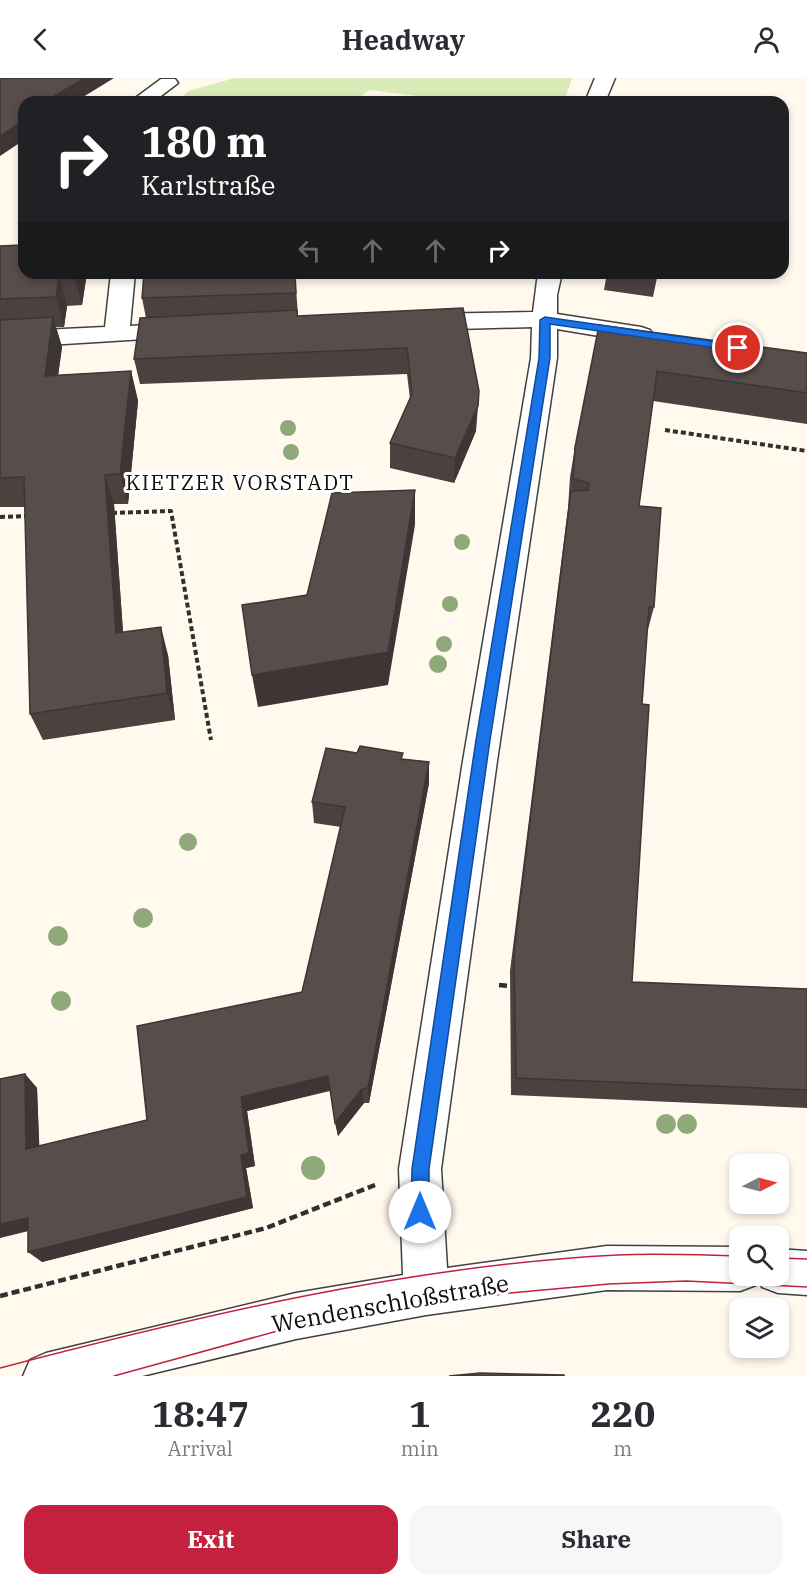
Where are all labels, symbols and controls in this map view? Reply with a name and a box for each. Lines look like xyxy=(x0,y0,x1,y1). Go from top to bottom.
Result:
text: Headway xyxy=(342,22,465,57)
icon: back xyxy=(24,23,57,56)
icon: person xyxy=(750,23,783,56)
text: 180 m xyxy=(141,114,267,169)
icon: right xyxy=(42,120,120,198)
text: Karlstraße xyxy=(141,167,276,202)
icon: left xyxy=(293,234,326,267)
icon: ahead xyxy=(356,234,389,267)
icon: ahead xyxy=(419,234,452,267)
icon: right xyxy=(482,234,515,267)
pin xyxy=(712,322,763,373)
icon: arrive xyxy=(721,331,754,364)
district label: KIETZER VORSTADT xyxy=(125,468,355,496)
north arrow xyxy=(729,1154,789,1214)
map controls xyxy=(729,1154,789,1358)
position arrow xyxy=(388,1180,452,1244)
button: search xyxy=(729,1226,789,1286)
street label: Wendenschloßstraße xyxy=(269,1266,511,1340)
button: layers xyxy=(729,1298,789,1358)
text: 18:47 xyxy=(152,1390,249,1437)
text: 1 xyxy=(409,1390,431,1437)
text: 220 xyxy=(590,1390,655,1437)
text: Arrival xyxy=(168,1435,233,1462)
text: min xyxy=(401,1435,439,1462)
text: m xyxy=(613,1435,632,1462)
button: Exit xyxy=(24,1505,398,1574)
button: Share xyxy=(410,1505,783,1574)

